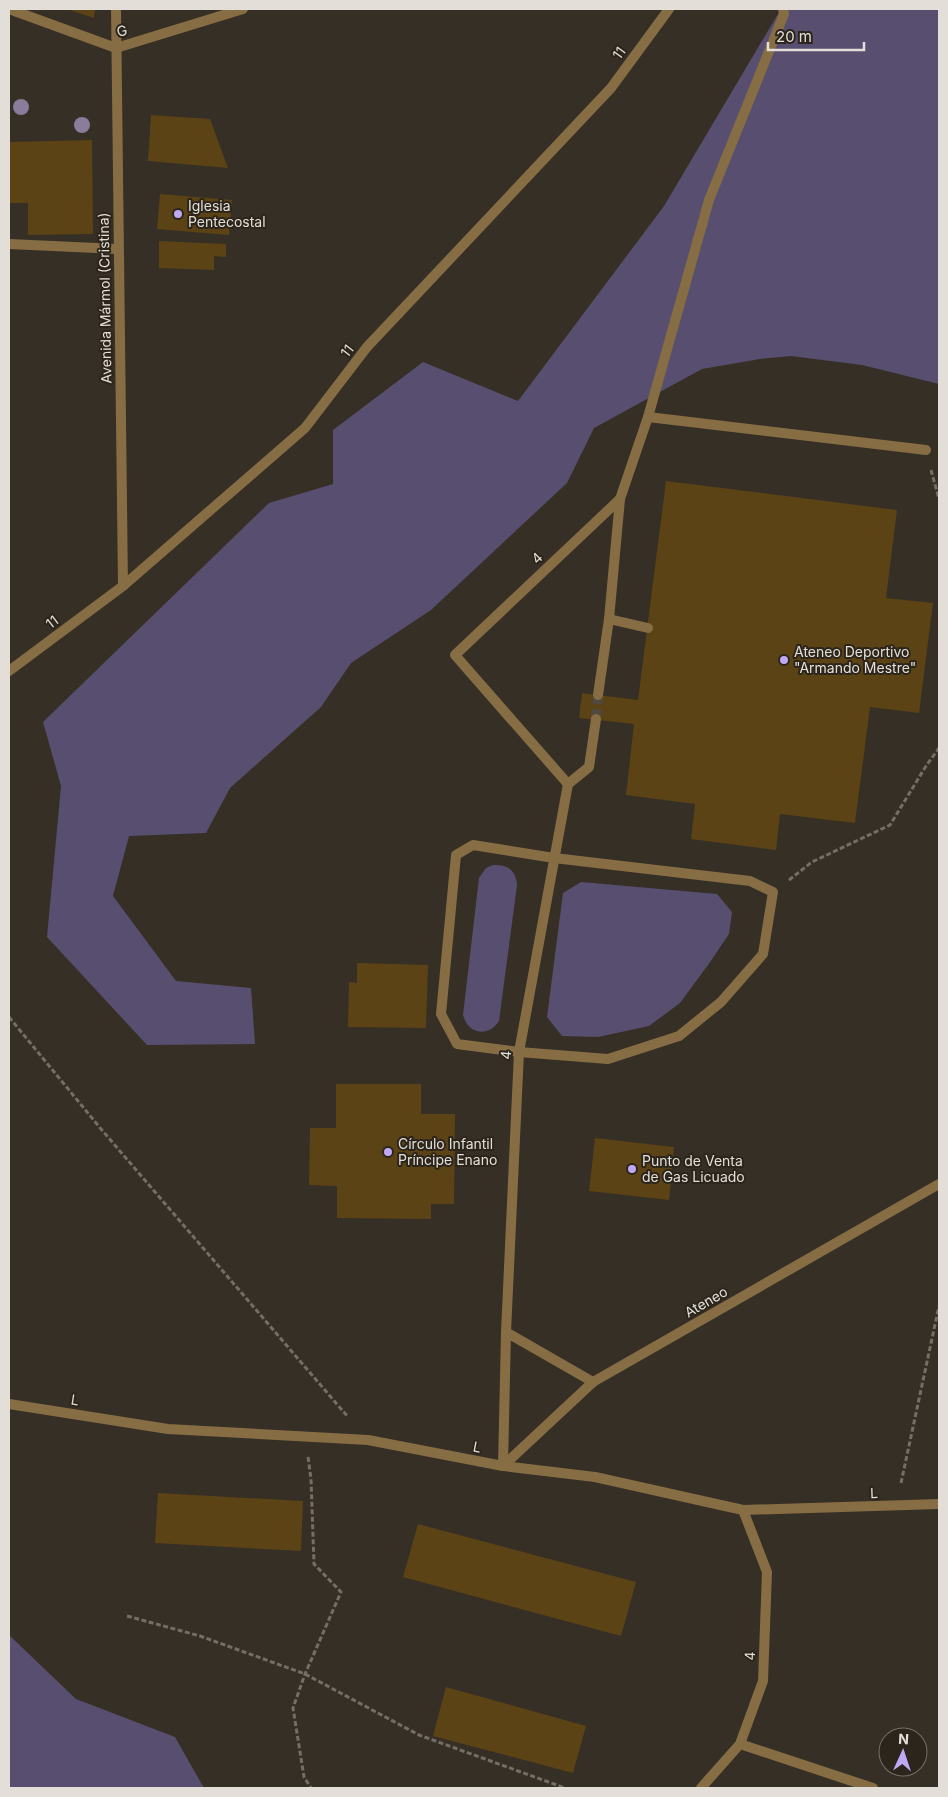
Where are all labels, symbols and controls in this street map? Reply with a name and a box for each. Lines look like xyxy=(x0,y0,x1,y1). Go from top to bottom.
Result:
scale bar xyxy=(768,20,864,52)
street label: G xyxy=(115,21,129,40)
text: 20 m xyxy=(776,27,812,46)
street label: 11 xyxy=(608,43,629,62)
place label: Iglesia Pentecostal xyxy=(188,197,266,230)
marker: Iglesia Pentecostal xyxy=(172,208,184,220)
street label: Avenida Mármol (Cristina) xyxy=(95,212,114,384)
street label: 11 xyxy=(336,341,357,360)
street label: 4 xyxy=(528,548,546,567)
street label: 11 xyxy=(42,611,61,632)
place label: Ateneo Deportivo "Armando Mestre" xyxy=(794,643,916,676)
marker: Ateneo Deportivo "Armando Mestre" xyxy=(778,654,790,666)
street label: 4 xyxy=(497,1050,514,1060)
place label: Círculo Infantil Príncipe Enano xyxy=(398,1135,497,1168)
marker: Círculo Infantil Príncipe Enano xyxy=(382,1146,394,1158)
place label: Punto de Venta de Gas Licuado xyxy=(642,1152,745,1185)
marker: Punto de Venta de Gas Licuado xyxy=(626,1163,638,1175)
street label: Ateneo xyxy=(681,1282,730,1321)
street label: L xyxy=(70,1390,80,1409)
street label: L xyxy=(472,1437,483,1456)
street label: L xyxy=(870,1484,878,1501)
street label: 4 xyxy=(741,1651,758,1661)
north arrow xyxy=(878,1727,928,1777)
text: N xyxy=(898,1730,909,1747)

